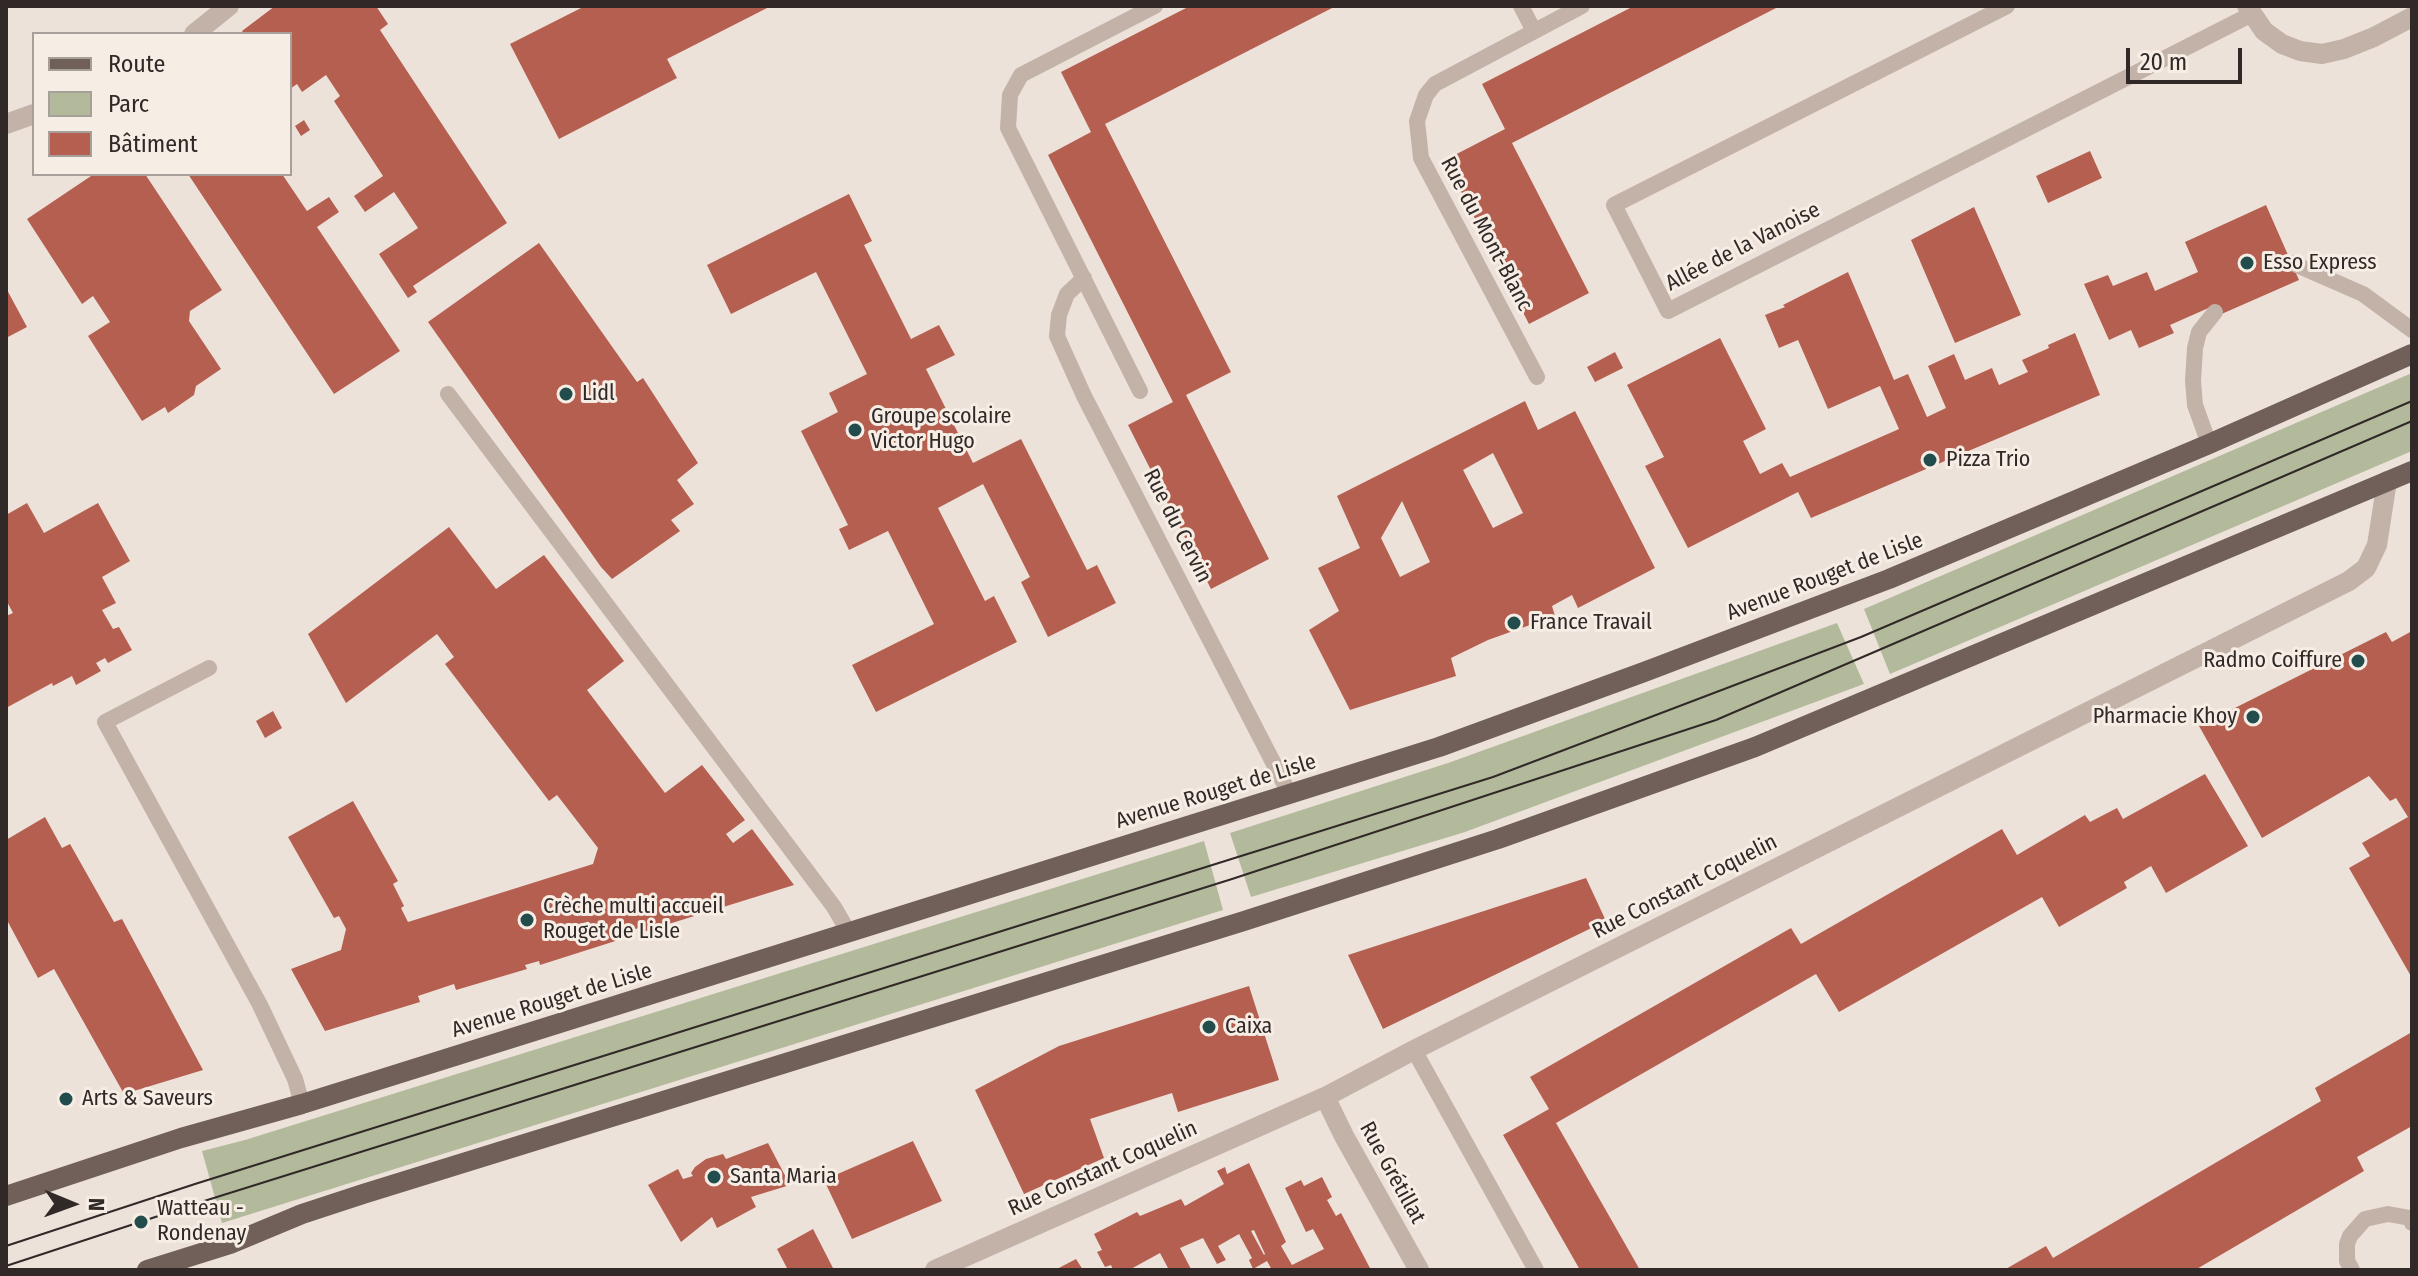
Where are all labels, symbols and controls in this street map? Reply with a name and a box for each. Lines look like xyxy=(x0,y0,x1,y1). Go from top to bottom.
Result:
legend xyxy=(32,32,292,176)
scale bar xyxy=(2130,32,2246,82)
text: 20 m xyxy=(2140,48,2187,76)
text: Route xyxy=(108,50,165,78)
text: Parc xyxy=(108,90,149,118)
text: Bâtiment xyxy=(108,130,198,158)
street label: Rue du Mont-Blanc xyxy=(1434,152,1538,316)
street label: Allée de la Vanoise xyxy=(1661,197,1825,297)
place label: Esso Express xyxy=(2263,250,2377,276)
marker: Esso Express xyxy=(2238,254,2256,272)
place label: Lidl xyxy=(582,381,615,407)
marker: Lidl xyxy=(557,385,575,403)
place label: Groupe scolaire Victor Hugo xyxy=(871,404,1011,456)
marker: Groupe scolaire Victor Hugo xyxy=(846,421,864,439)
place label: Pizza Trio xyxy=(1946,447,2030,473)
marker: Pizza Trio xyxy=(1921,451,1939,469)
street label: Rue du Cervin xyxy=(1137,465,1217,587)
street label: Avenue Rouget de Lisle xyxy=(1723,527,1927,627)
place label: France Travail xyxy=(1530,610,1652,636)
marker: France Travail xyxy=(1505,614,1523,632)
place label: Radmo Coiffure xyxy=(2203,648,2342,674)
marker: Radmo Coiffure xyxy=(2349,652,2367,670)
place label: Pharmacie Khoy xyxy=(2093,704,2237,730)
marker: Pharmacie Khoy xyxy=(2244,708,2262,726)
street label: Avenue Rouget de Lisle xyxy=(1113,749,1319,835)
street label: Rue Constant Coquelin xyxy=(1588,829,1782,945)
place label: Crèche multi accueil Rouget de Lisle xyxy=(543,894,724,946)
marker: Crèche multi accueil Rouget de Lisle xyxy=(518,911,536,929)
street label: Avenue Rouget de Lisle xyxy=(449,958,655,1044)
place label: Caixa xyxy=(1225,1014,1272,1040)
marker: Caixa xyxy=(1200,1018,1218,1036)
place label: Arts & Saveurs xyxy=(82,1086,213,1112)
marker: Arts & Saveurs xyxy=(57,1090,75,1108)
street label: Rue Constant Coquelin xyxy=(1004,1115,1202,1223)
street label: Rue Grétillat xyxy=(1353,1117,1431,1229)
north arrow xyxy=(32,1164,112,1244)
place label: Santa Maria xyxy=(730,1164,837,1190)
marker: Santa Maria xyxy=(705,1168,723,1186)
place label: Watteau - Rondenay xyxy=(157,1196,246,1248)
text: N xyxy=(83,1198,110,1211)
marker: Watteau - Rondenay xyxy=(132,1213,150,1231)

